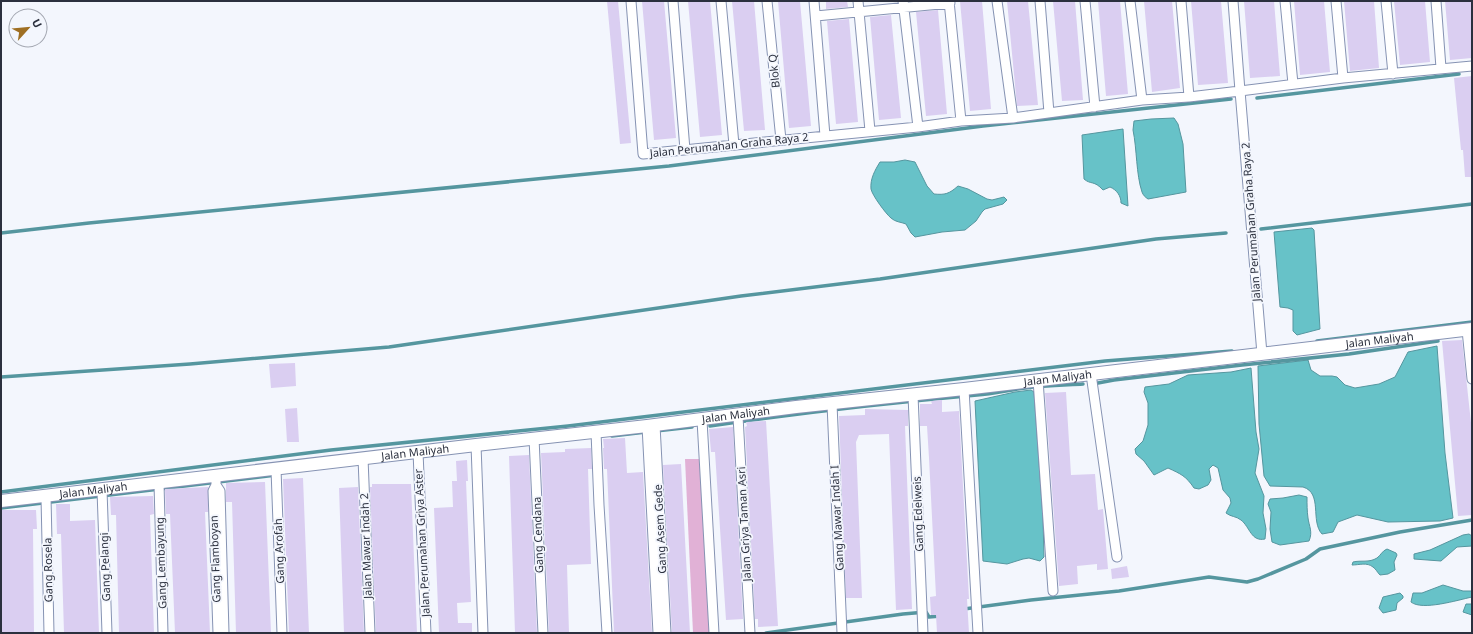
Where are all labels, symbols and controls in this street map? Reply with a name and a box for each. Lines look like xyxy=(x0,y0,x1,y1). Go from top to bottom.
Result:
north arrow xyxy=(8,8,48,48)
text: U xyxy=(29,16,46,30)
street label: Blok Q xyxy=(764,53,783,89)
street label: Jalan Perumahan Graha Raya 2 xyxy=(648,129,809,160)
street label: Jalan Perumahan Graha Raya 2 xyxy=(1237,142,1264,303)
street label: Jalan Maliyah xyxy=(1344,328,1414,351)
street label: Jalan Maliyah xyxy=(1022,366,1093,389)
street label: Jalan Maliyah xyxy=(700,402,771,426)
street label: Jalan Maliyah xyxy=(379,440,450,463)
street label: Gang Mawar Indah I xyxy=(826,465,847,571)
street label: Jalan Griya Taman Asri xyxy=(733,466,754,583)
street label: Jalan Perumahan Griya Aster xyxy=(410,468,433,618)
street label: Gang Edelweis xyxy=(909,476,926,552)
street label: Jalan Maliyah xyxy=(57,478,128,501)
street label: Gang Asem Gede xyxy=(650,484,669,574)
street label: Jalan Mawar Indah 2 xyxy=(356,493,375,600)
street label: Gang Cendana xyxy=(529,497,546,573)
street label: Gang Flamboyan xyxy=(205,515,224,603)
street label: Gang Lembayung xyxy=(151,517,170,609)
street label: Gang Arofah xyxy=(270,518,287,584)
street label: Gang Pelangi xyxy=(96,532,113,602)
street label: Gang Rosela xyxy=(39,538,56,602)

